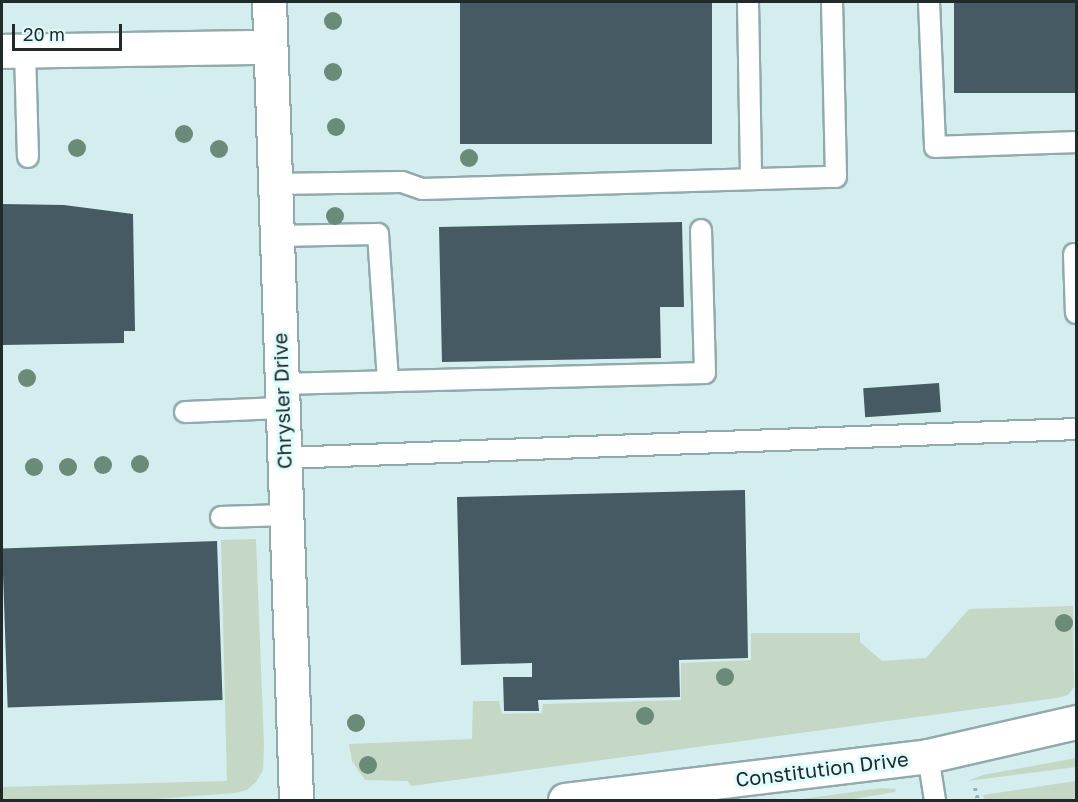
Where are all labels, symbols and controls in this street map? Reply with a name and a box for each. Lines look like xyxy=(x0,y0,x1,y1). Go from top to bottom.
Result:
scale bar xyxy=(15,12,124,50)
text: 20 m xyxy=(23,23,65,45)
street label: Chrysler Drive xyxy=(268,332,296,470)
street label: Constitution Drive xyxy=(734,746,910,792)

